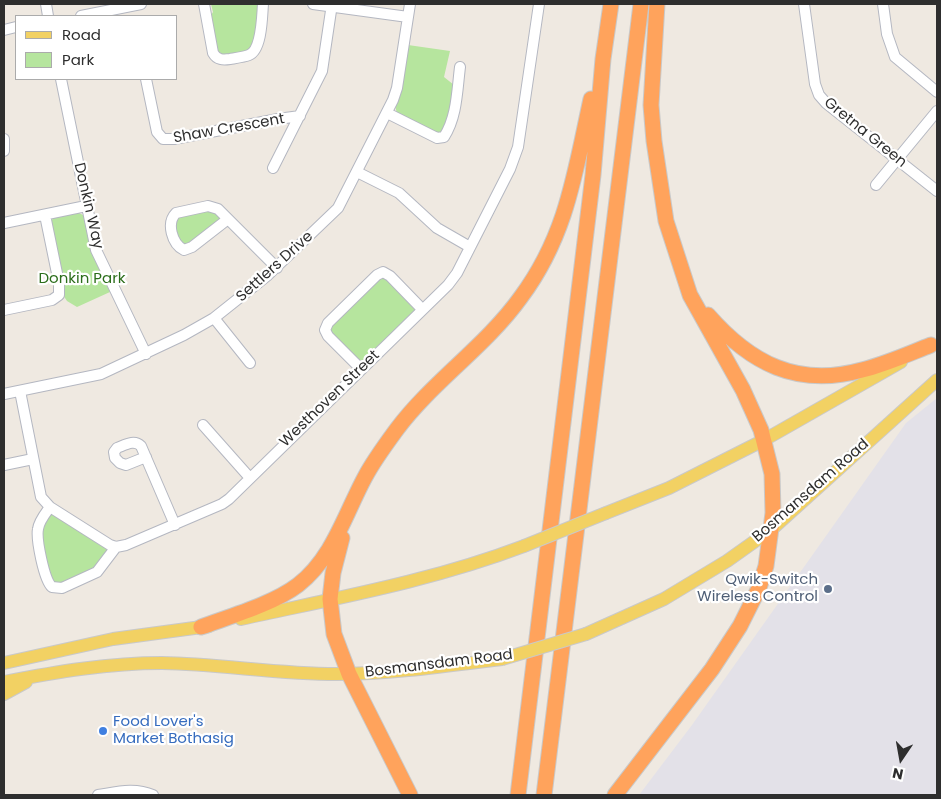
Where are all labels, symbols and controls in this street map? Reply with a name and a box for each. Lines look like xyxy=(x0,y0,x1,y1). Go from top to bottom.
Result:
legend xyxy=(15,15,178,80)
text: Road xyxy=(62,24,101,45)
text: Park xyxy=(62,49,94,70)
street label: Gretna Green xyxy=(820,94,910,172)
street label: Shaw Crescent xyxy=(172,110,286,148)
street label: Donkin Way xyxy=(69,161,107,251)
street label: Settlers Drive xyxy=(233,228,317,306)
park label: Donkin Park xyxy=(39,270,125,288)
street label: Westhoven Street xyxy=(276,347,384,451)
street label: Bosmansdam Road xyxy=(749,436,873,546)
place label: Qwik-Switch Wireless Control xyxy=(697,571,818,606)
marker: Qwik-Switch Wireless Control xyxy=(822,583,834,595)
street label: Bosmansdam Road xyxy=(364,646,514,682)
place label: Food Lover's Market Bothasig xyxy=(113,713,234,748)
marker: Food Lover's Market Bothasig xyxy=(97,725,109,737)
north arrow xyxy=(876,734,926,784)
text: N xyxy=(891,763,905,785)

